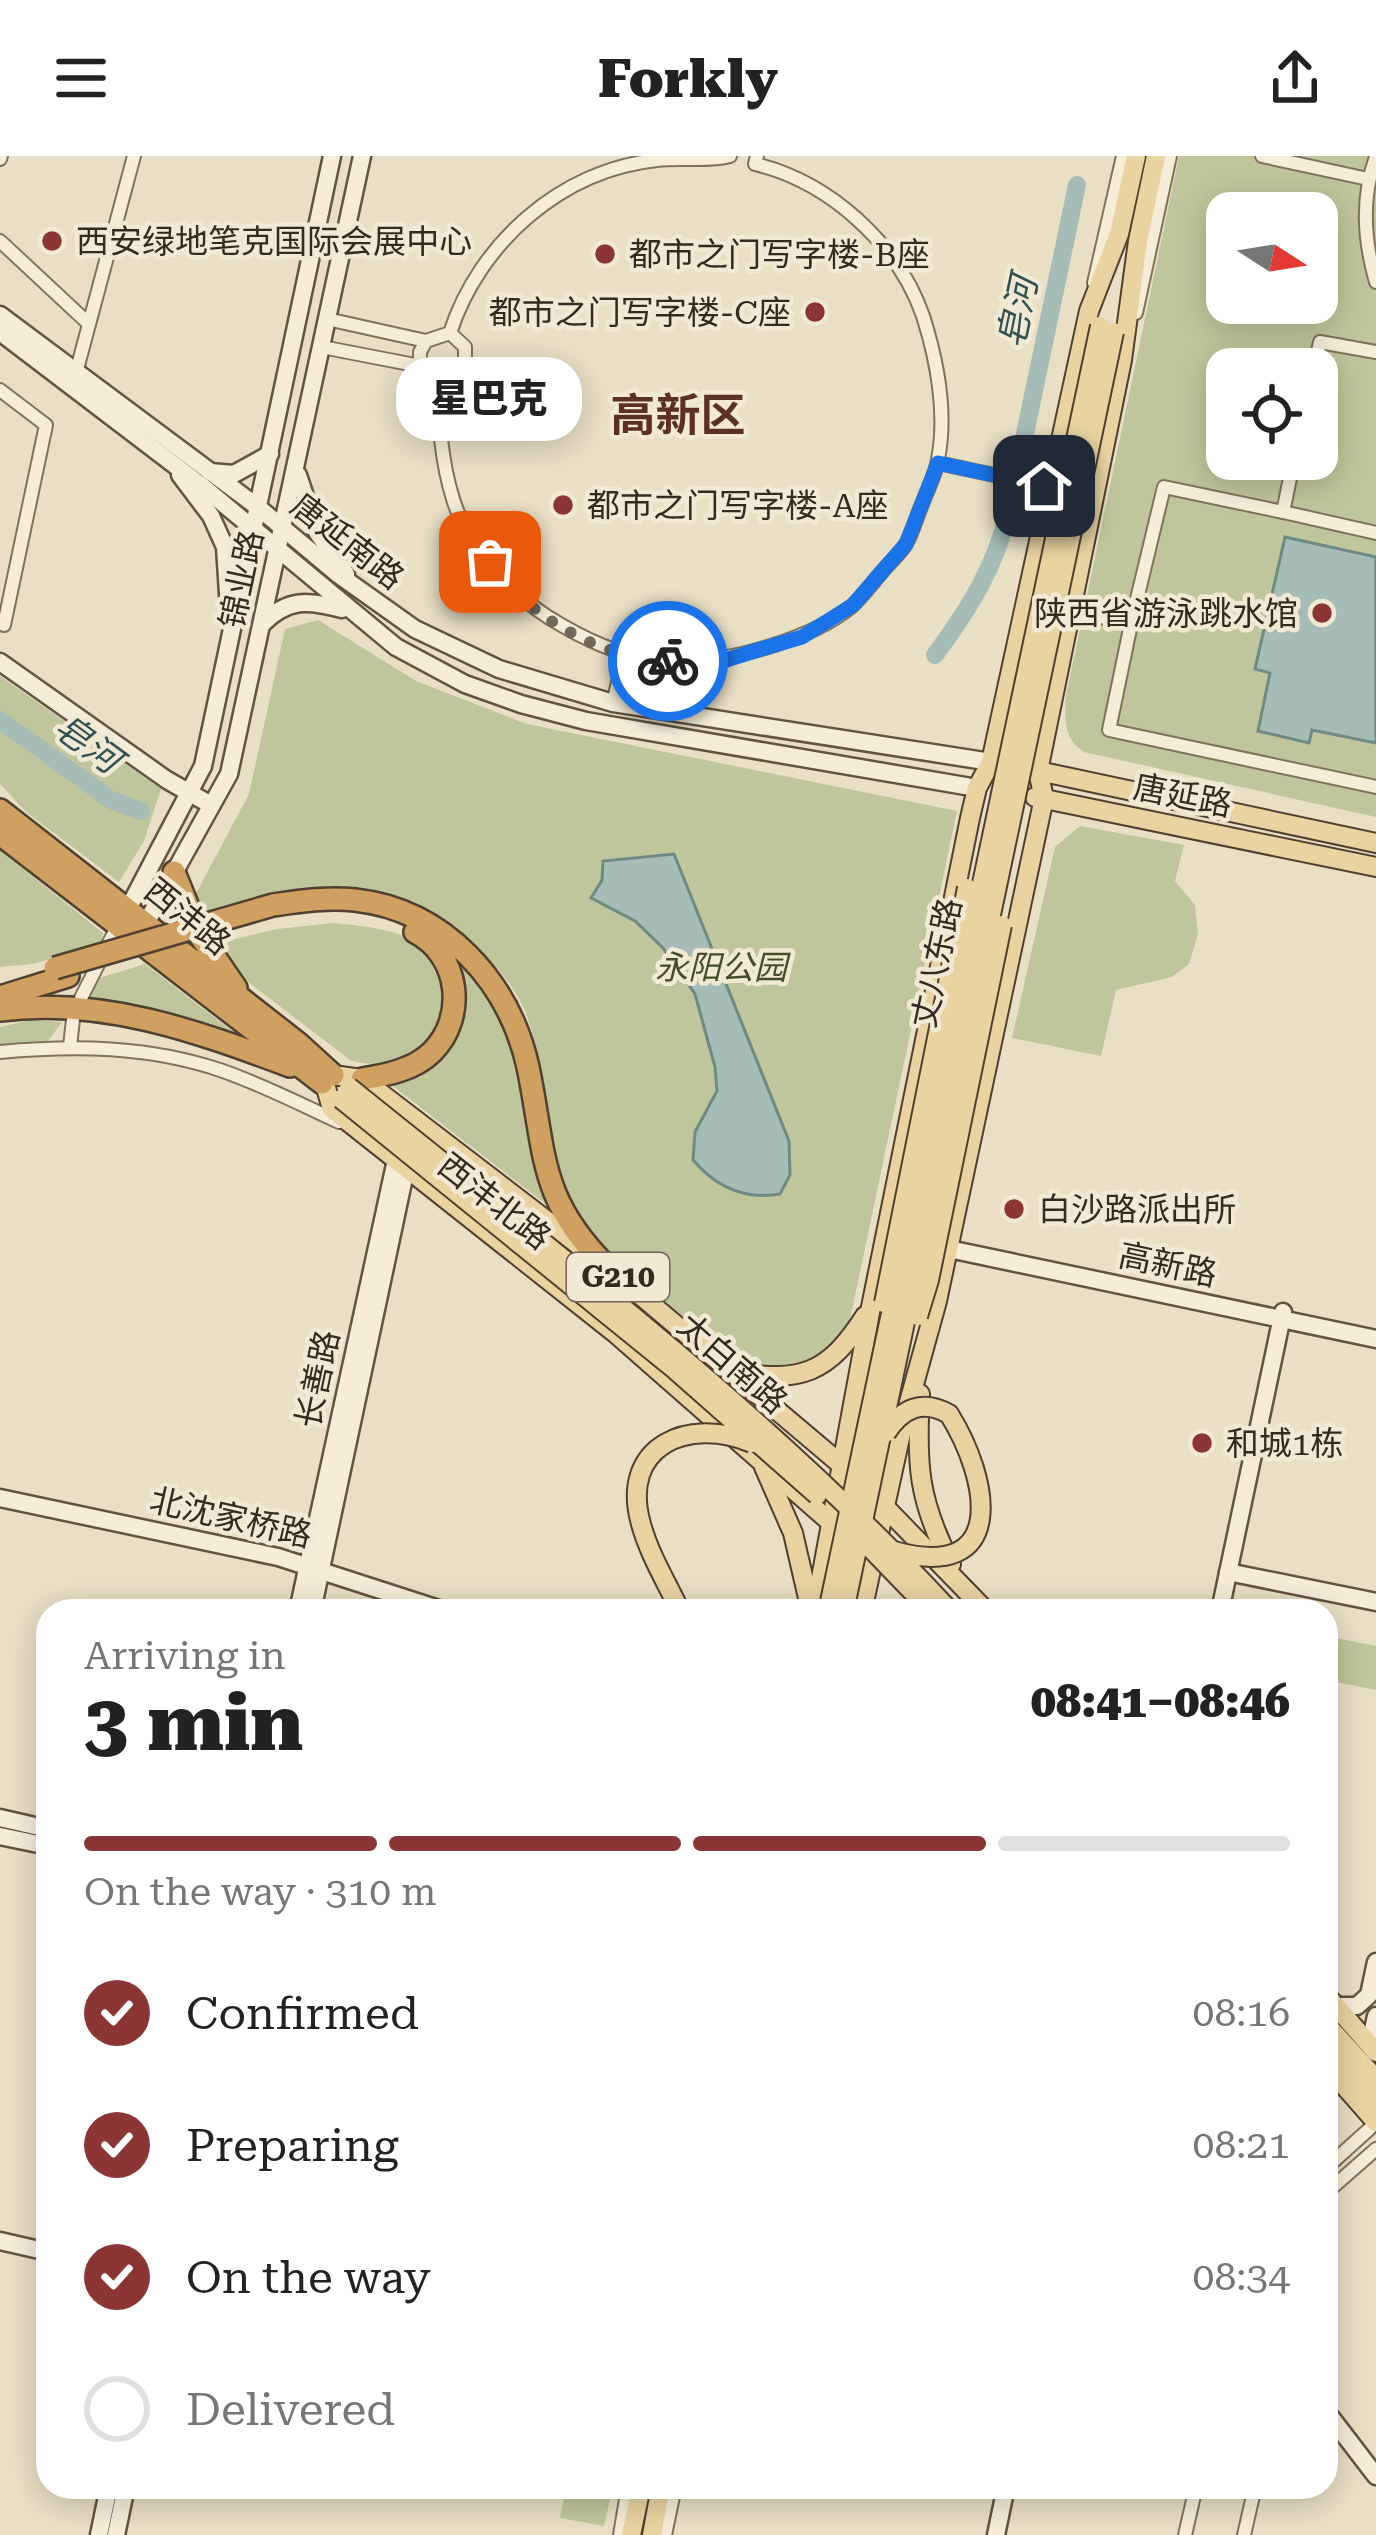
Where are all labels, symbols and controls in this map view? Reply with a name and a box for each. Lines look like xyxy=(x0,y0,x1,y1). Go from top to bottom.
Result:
icon: menu xyxy=(48,45,114,111)
icon: share xyxy=(1262,45,1328,111)
text: Forkly xyxy=(598,47,778,110)
north arrow xyxy=(1206,192,1338,324)
map controls xyxy=(1206,192,1338,480)
place label: 西安绿地笔克国际会展中心 xyxy=(76,222,472,261)
marker: 西安绿地笔克国际会展中心 xyxy=(39,228,65,254)
place label: 都市之门写字楼-B座 xyxy=(629,235,930,274)
marker: 都市之门写字楼-B座 xyxy=(592,241,618,267)
water label: 皂河 xyxy=(990,267,1047,352)
place label: 都市之门写字楼-C座 xyxy=(489,293,791,332)
marker: 都市之门写字楼-C座 xyxy=(802,299,828,325)
button: locate xyxy=(1206,348,1338,480)
callout: 星巴克 xyxy=(397,358,583,442)
text: 星巴克 xyxy=(430,376,548,422)
district label: 高新区 xyxy=(610,389,746,442)
pin xyxy=(993,435,1095,537)
icon: home xyxy=(1011,453,1077,519)
street label: 唐延南路 xyxy=(284,485,412,597)
place label: 都市之门写字楼-A座 xyxy=(587,486,889,525)
marker: 都市之门写字楼-A座 xyxy=(550,492,576,518)
pin xyxy=(439,511,541,613)
street label: 锦业路 xyxy=(212,527,271,632)
icon: bag xyxy=(457,529,523,595)
place label: 陕西省游泳跳水馆 xyxy=(1034,594,1298,633)
marker: 陕西省游泳跳水馆 xyxy=(1309,600,1335,626)
courier xyxy=(608,601,728,721)
icon: bike xyxy=(635,628,701,694)
water label: 皂河 xyxy=(46,706,134,785)
street label: 唐延路 xyxy=(1131,767,1235,824)
street label: 西沣路 xyxy=(137,870,238,963)
street label: 丈八东路 xyxy=(904,894,969,1032)
park label: 永阳公园 xyxy=(655,948,791,987)
street label: 西沣北路 xyxy=(431,1145,559,1257)
place label: 白沙路派出所 xyxy=(1038,1190,1236,1229)
marker: 白沙路派出所 xyxy=(1001,1196,1027,1222)
street label: 高新路 xyxy=(1115,1235,1220,1294)
road number: G210 xyxy=(567,1253,669,1301)
street label: 太白南路 xyxy=(670,1305,795,1421)
street label: 长善路 xyxy=(288,1327,347,1432)
place label: 和城1栋 xyxy=(1226,1424,1343,1463)
marker: 和城1栋 xyxy=(1189,1430,1215,1456)
street label: 北沈家桥路 xyxy=(146,1480,316,1555)
text: Arriving in xyxy=(84,1633,286,1679)
text: 08:41–08:46 xyxy=(1031,1675,1290,1728)
text: 3 min xyxy=(84,1678,303,1769)
text: On the way · 310 m xyxy=(84,1869,436,1915)
icon: check xyxy=(84,1980,150,2046)
text: Confirmed xyxy=(186,1987,419,2040)
text: 08:16 xyxy=(1193,1990,1290,2036)
icon: check xyxy=(84,2112,150,2178)
text: Preparing xyxy=(186,2119,399,2172)
text: 08:21 xyxy=(1193,2122,1290,2168)
icon: check xyxy=(84,2244,150,2310)
text: On the way xyxy=(186,2251,431,2304)
text: 08:34 xyxy=(1193,2254,1290,2300)
text: Delivered xyxy=(186,2383,395,2436)

